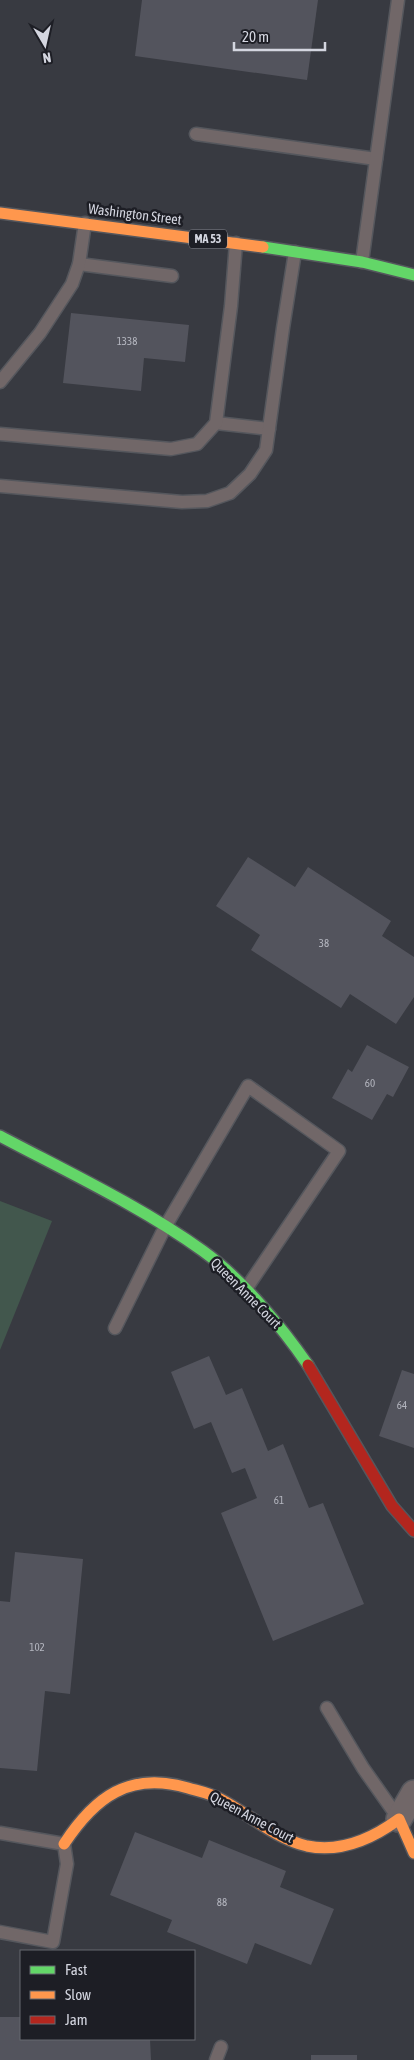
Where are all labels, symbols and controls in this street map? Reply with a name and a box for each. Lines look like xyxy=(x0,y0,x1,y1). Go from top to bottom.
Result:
north arrow xyxy=(20,20,70,70)
scale bar xyxy=(234,20,325,52)
text: 20 m xyxy=(242,28,269,45)
text: N xyxy=(42,49,52,66)
street label: Washington Street xyxy=(87,200,183,228)
road number: MA 53 xyxy=(189,230,227,248)
house number: 1338 xyxy=(117,335,137,347)
house number: 38 xyxy=(319,937,329,949)
house number: 60 xyxy=(365,1077,375,1089)
street label: Queen Anne Court xyxy=(208,1255,284,1331)
house number: 64 xyxy=(397,1399,407,1411)
house number: 61 xyxy=(274,1494,284,1506)
house number: 102 xyxy=(29,1641,45,1653)
street label: Queen Anne Court xyxy=(207,1788,297,1846)
house number: 88 xyxy=(217,1896,227,1908)
legend xyxy=(20,1950,195,2040)
text: Fast xyxy=(65,1961,87,1978)
text: Slow xyxy=(65,1986,91,2003)
text: Jam xyxy=(65,2011,88,2028)

